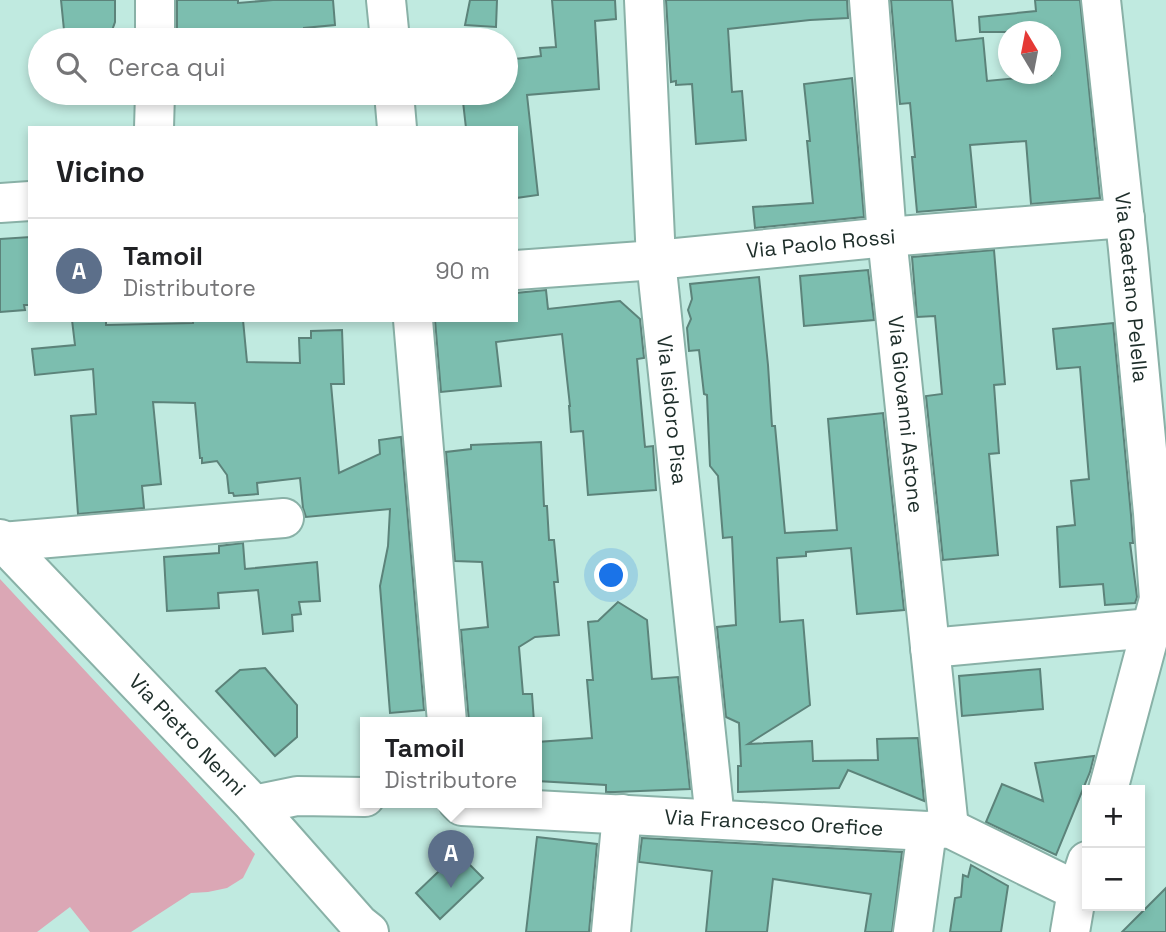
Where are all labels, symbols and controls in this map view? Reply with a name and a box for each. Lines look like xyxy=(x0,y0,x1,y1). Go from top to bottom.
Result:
north arrow xyxy=(998,21,1061,84)
search box xyxy=(28,28,518,105)
icon: search xyxy=(52,48,90,86)
text: Cerca qui xyxy=(108,50,226,84)
text: Vicino xyxy=(56,152,145,191)
street label: Via Gaetano Pelella xyxy=(1109,191,1155,384)
street label: Via Paolo Rossi xyxy=(745,222,896,264)
text: Tamoil xyxy=(123,239,203,273)
text: A xyxy=(72,256,86,286)
text: 90 m xyxy=(435,256,490,286)
text: Distributore xyxy=(123,273,256,303)
street label: Via Giovanni Astone xyxy=(882,314,930,514)
street label: Via Isidoro Pisa xyxy=(651,334,694,486)
your location xyxy=(594,558,628,592)
street label: Via Pietro Nenni xyxy=(123,668,252,801)
popup xyxy=(360,717,542,808)
text: Tamoil xyxy=(385,731,465,765)
text: Distributore xyxy=(385,765,517,795)
map controls xyxy=(1082,785,1145,911)
button: + xyxy=(1082,785,1145,848)
street label: Via Francesco Orefice xyxy=(664,803,884,842)
pin: A xyxy=(428,830,474,888)
button: − xyxy=(1082,848,1145,911)

